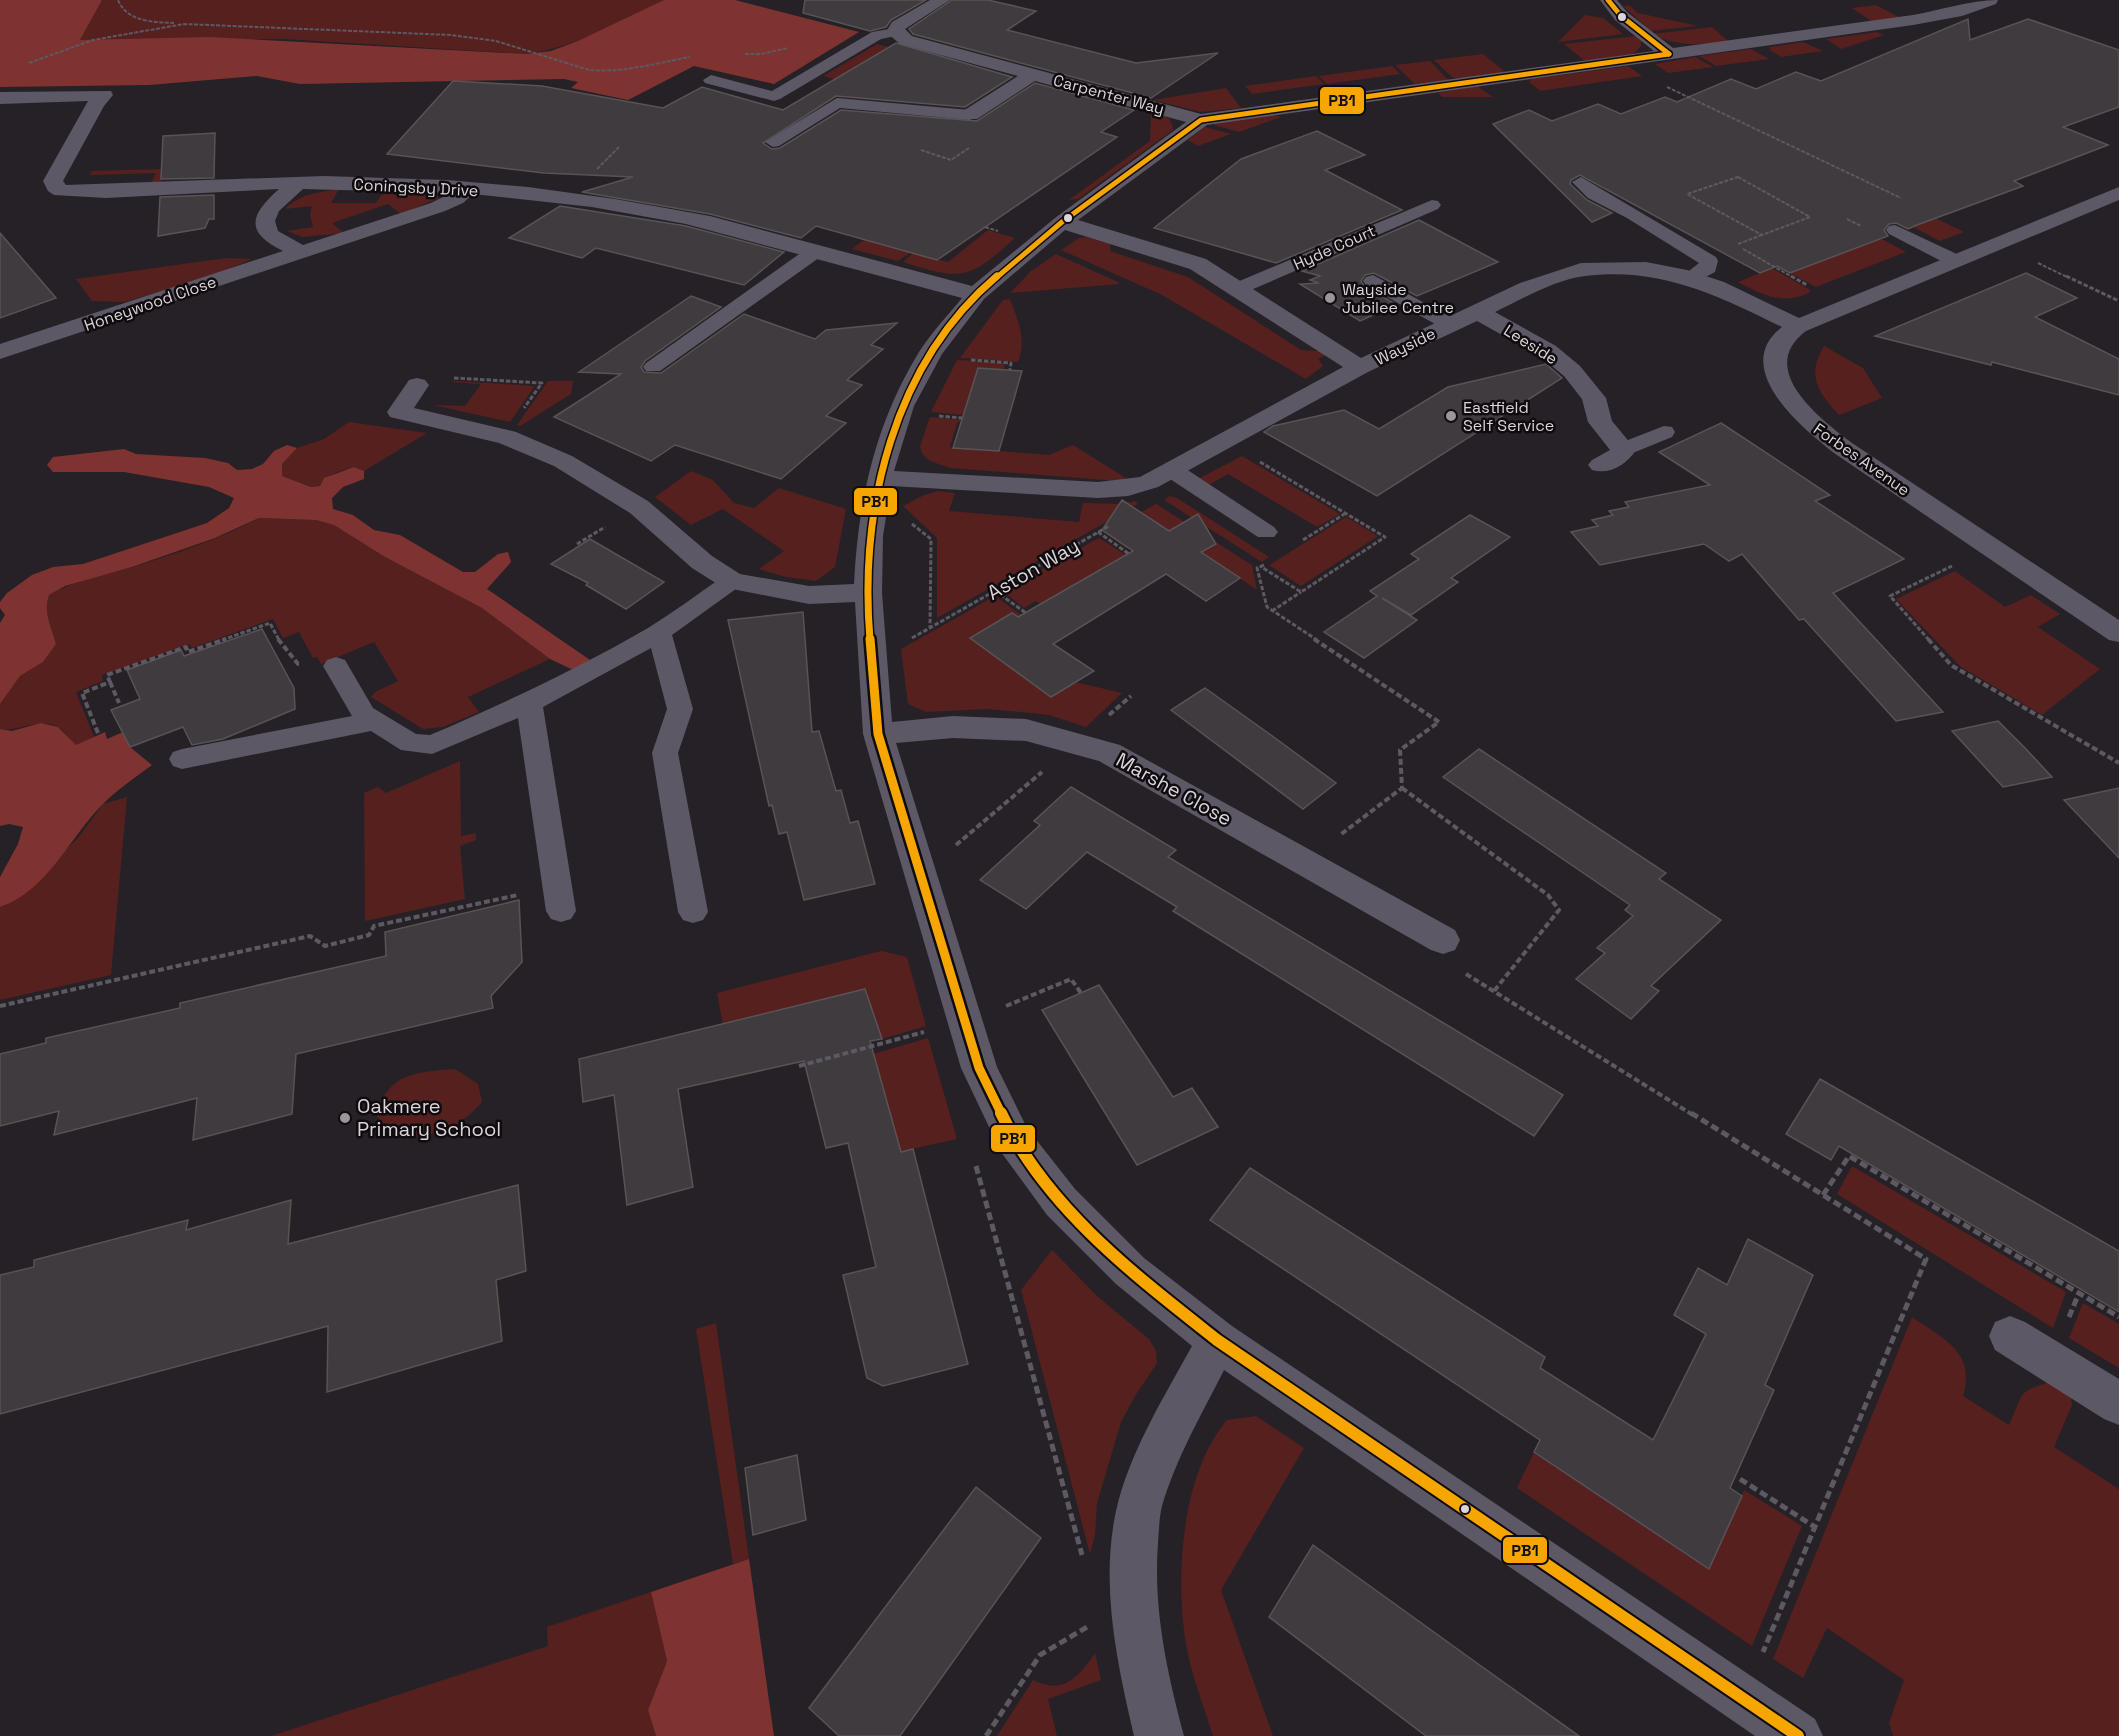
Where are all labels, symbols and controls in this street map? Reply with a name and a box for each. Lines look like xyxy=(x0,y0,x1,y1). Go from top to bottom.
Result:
unlabelled marker xyxy=(1616,11,1628,23)
street label: Carpenter Way xyxy=(1051,70,1167,119)
line badge: PB1 xyxy=(1319,86,1365,115)
text: PB1 xyxy=(1328,90,1356,111)
street label: Coningsby Drive xyxy=(353,174,479,201)
unlabelled marker xyxy=(1062,212,1074,224)
street label: Hyde Court xyxy=(1290,220,1378,275)
street label: Honeywood Close xyxy=(81,271,219,336)
place label: Wayside Jubilee Centre xyxy=(1342,279,1454,318)
marker: Wayside Jubilee Centre xyxy=(1323,291,1337,305)
street label: Leeside xyxy=(1500,320,1562,369)
street label: Wayside xyxy=(1372,323,1439,370)
place label: Eastfield Self Service xyxy=(1463,397,1554,436)
marker: Eastfield Self Service xyxy=(1444,409,1458,423)
street label: Forbes Avenue xyxy=(1809,418,1914,500)
line badge: PB1 xyxy=(853,487,898,516)
text: PB1 xyxy=(861,491,889,512)
street label: Aston Way xyxy=(982,532,1084,606)
street label: Marshe Close xyxy=(1112,747,1236,831)
place label: Oakmere Primary School xyxy=(357,1093,501,1142)
marker: Oakmere Primary School xyxy=(338,1111,352,1125)
line badge: PB1 xyxy=(990,1124,1036,1153)
text: PB1 xyxy=(999,1128,1027,1149)
unlabelled marker xyxy=(1459,1503,1471,1515)
line badge: PB1 xyxy=(1502,1536,1548,1564)
text: PB1 xyxy=(1511,1540,1539,1561)

